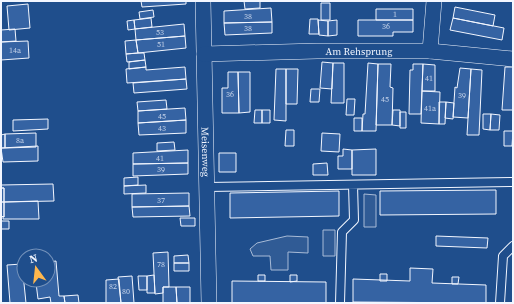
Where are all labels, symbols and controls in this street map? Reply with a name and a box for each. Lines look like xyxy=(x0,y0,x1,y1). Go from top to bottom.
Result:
house number: 1 xyxy=(393,9,397,20)
house number: 38 xyxy=(244,11,252,22)
house number: 36 xyxy=(382,21,390,32)
house number: 38 xyxy=(244,23,252,34)
house number: 53 xyxy=(156,27,164,38)
house number: 51 xyxy=(157,39,165,50)
house number: 14a xyxy=(9,45,22,56)
street label: Am Rehsprung xyxy=(326,45,392,58)
house number: 41 xyxy=(425,73,433,84)
house number: 36 xyxy=(226,89,234,100)
house number: 39 xyxy=(458,90,466,101)
house number: 45 xyxy=(381,94,389,105)
house number: 41a xyxy=(424,103,437,114)
house number: 45 xyxy=(158,111,166,122)
house number: 43 xyxy=(158,123,166,134)
street label: Meisenweg xyxy=(199,127,213,177)
house number: 8a xyxy=(16,135,25,146)
house number: 41 xyxy=(156,153,164,164)
house number: 39 xyxy=(157,164,165,175)
house number: 37 xyxy=(157,195,165,206)
north arrow xyxy=(16,248,56,288)
text: N xyxy=(28,251,39,267)
house number: 78 xyxy=(157,259,165,270)
house number: 82 xyxy=(109,281,117,292)
house number: 80 xyxy=(122,286,130,297)

